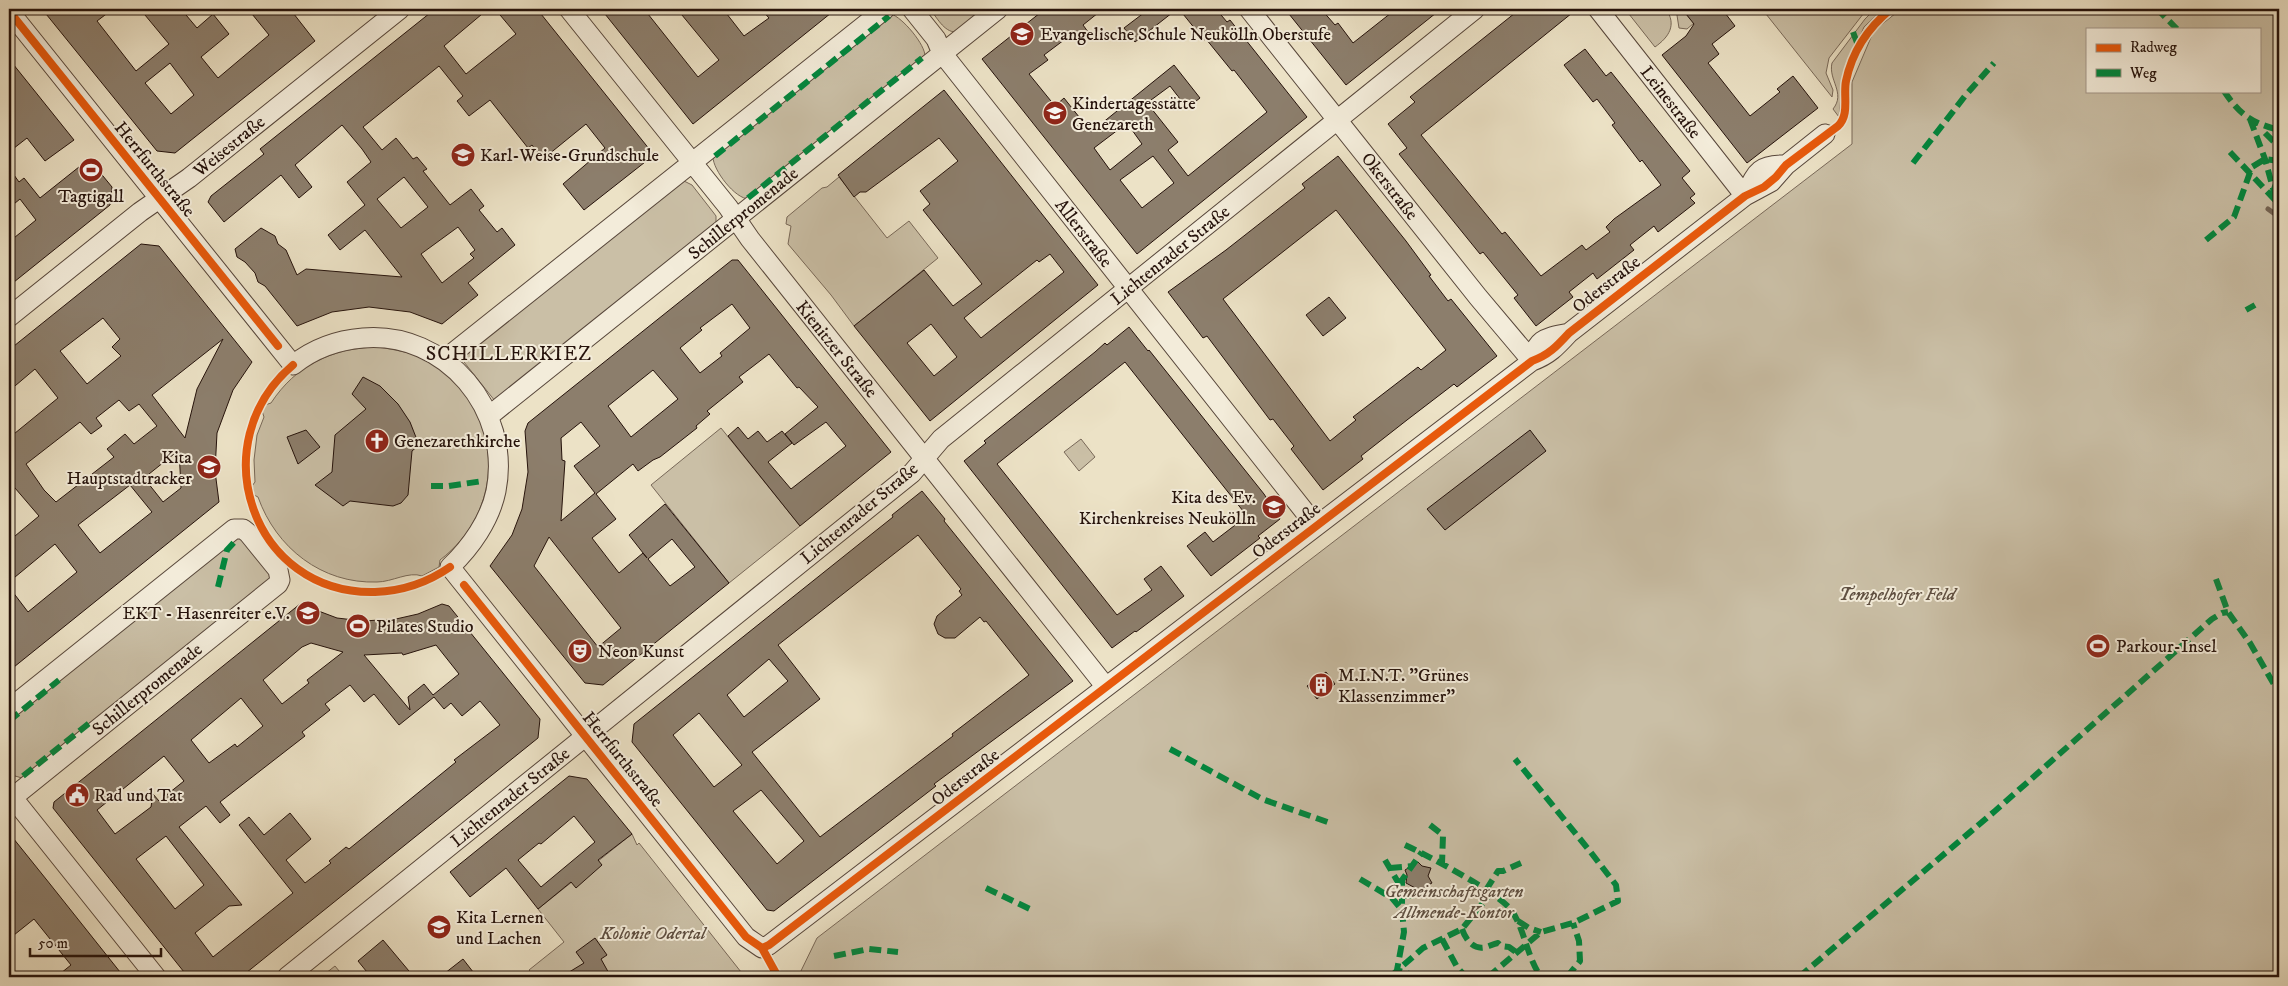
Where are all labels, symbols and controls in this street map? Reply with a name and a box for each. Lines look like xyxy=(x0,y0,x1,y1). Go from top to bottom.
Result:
school or university icon: Evangelische Schule Neukölln Oberstufe xyxy=(1009,21,1035,47)
place label: Evangelische Schule Neukölln Oberstufe xyxy=(1040,24,1331,46)
legend xyxy=(2086,28,2260,92)
text: Radweg xyxy=(2130,38,2178,57)
street label: Leinestraße xyxy=(1635,62,1705,143)
text: Weg xyxy=(2129,64,2157,83)
place label: Kindertagesstätte Genezareth xyxy=(1072,93,1196,136)
school or university icon: Kindertagesstätte Genezareth xyxy=(1042,100,1068,126)
street label: Weisestraße xyxy=(189,111,270,183)
street label: Herrfurthstraße xyxy=(109,117,199,222)
school or university icon: Karl-Weise-Grundschule xyxy=(450,142,476,168)
place label: Karl-Weise-Grundschule xyxy=(480,145,659,167)
street label: Okerstraße xyxy=(1356,148,1423,225)
sports icon: Tagtigall xyxy=(78,157,104,183)
street label: Schillerpromenade xyxy=(684,163,803,265)
place label: Tagtigall xyxy=(58,186,125,208)
street label: Allerstraße xyxy=(1050,195,1117,272)
street label: Lichtenrader Straße xyxy=(1107,201,1234,310)
street label: Oderstraße xyxy=(1568,251,1645,318)
street label: Kienitzer Straße xyxy=(790,297,882,402)
district label: SCHILLERKIEZ xyxy=(426,342,592,367)
church icon: Genezarethkirche xyxy=(364,428,390,454)
place label: Genezarethkirche xyxy=(394,431,520,453)
place label: Kita Hauptstadtracker xyxy=(67,447,192,490)
school or university icon: Kita Hauptstadtracker xyxy=(196,454,222,480)
street label: Lichtenrader Straße xyxy=(796,458,923,569)
place label: Kita des Ev. Kirchenkreises Neukölln xyxy=(1079,487,1257,530)
school or university icon: Kita des Ev. Kirchenkreises Neukölln xyxy=(1261,494,1287,520)
street label: Oderstraße xyxy=(1248,498,1325,564)
park label: Tempelhofer Feld xyxy=(1839,584,1958,606)
school or university icon: EKT - Hasenreiter e.V. xyxy=(295,600,321,626)
place label: EKT - Hasenreiter e.V. xyxy=(122,603,290,625)
sports icon: Pilates Studio xyxy=(345,613,371,639)
place label: Pilates Studio xyxy=(376,616,474,638)
sports icon: Parkour-Insel xyxy=(2085,633,2111,659)
place label: Parkour-Insel xyxy=(2116,636,2217,658)
theatre icon: Neon Kunst xyxy=(567,638,593,664)
street label: Schillerpromenade xyxy=(88,639,207,741)
place label: Neon Kunst xyxy=(598,641,684,663)
place label: M.I.N.T. "Grünes Klassenzimmer" xyxy=(1338,665,1469,708)
building icon: M.I.N.T. "Grünes Klassenzimmer" xyxy=(1308,672,1334,698)
street label: Herrfurthstraße xyxy=(577,707,667,812)
street label: Lichtenrader Straße xyxy=(447,743,574,852)
street label: Oderstraße xyxy=(927,744,1004,811)
public building icon: Rad und Tat xyxy=(64,782,90,808)
place label: Rad und Tat xyxy=(94,785,183,807)
park label: Gemeinschaftsgarten Allmende-Kontor xyxy=(1385,881,1523,924)
place label: Kita Lernen und Lachen xyxy=(456,907,544,950)
school or university icon: Kita Lernen und Lachen xyxy=(426,914,452,940)
park label: Kolonie Odertal xyxy=(599,923,708,945)
scale bar xyxy=(30,926,161,958)
text: 50 m xyxy=(38,934,68,953)

